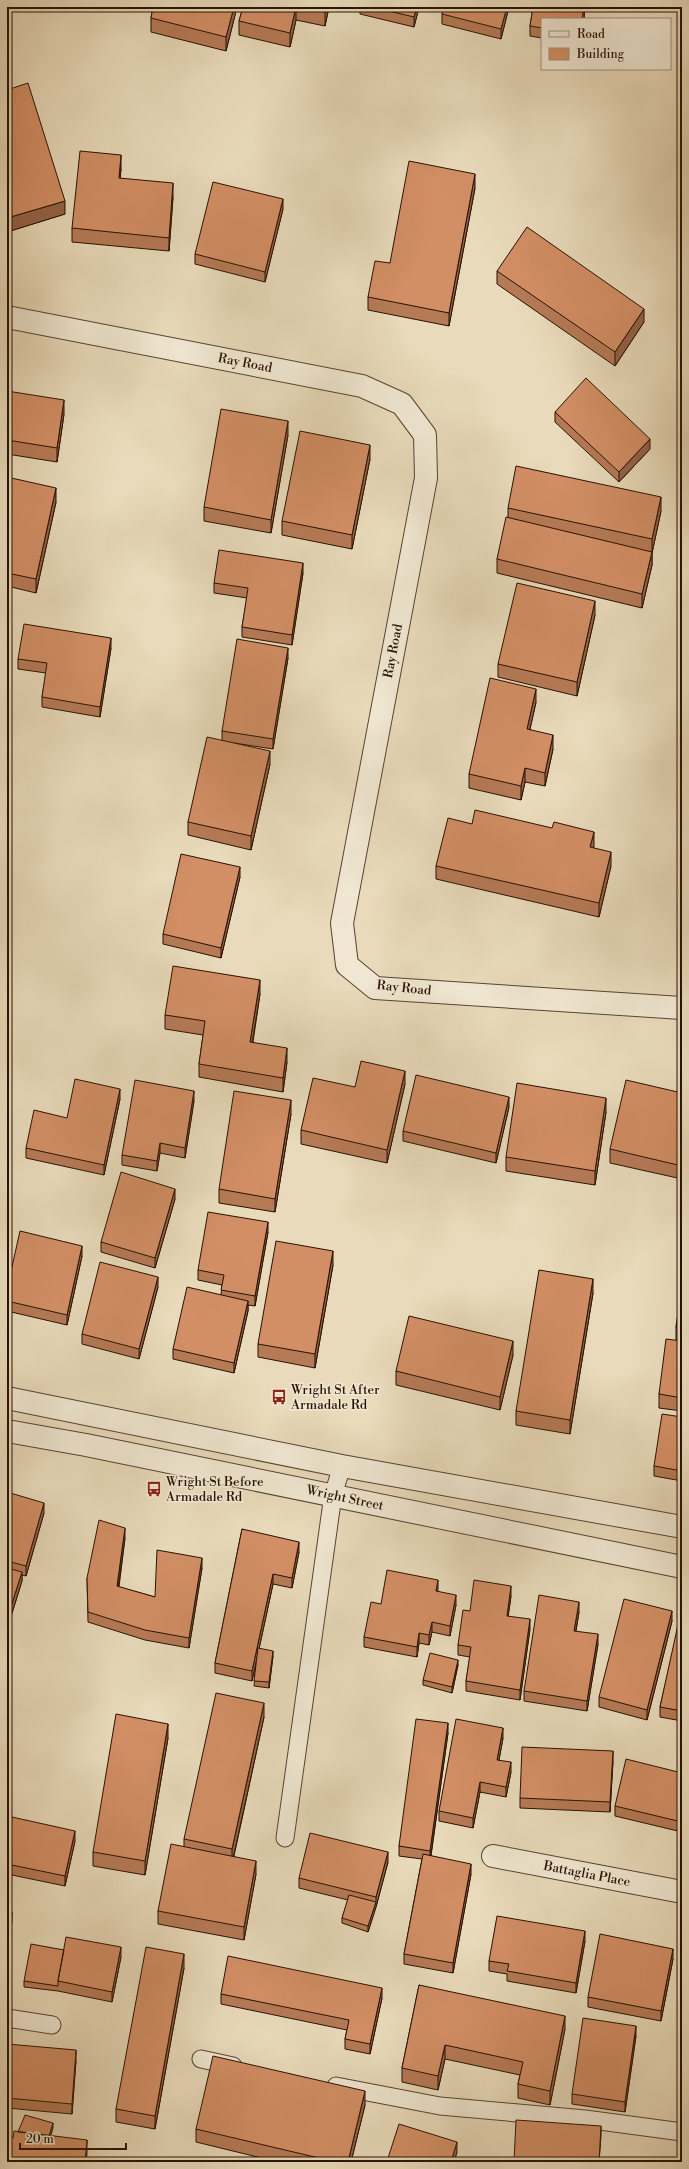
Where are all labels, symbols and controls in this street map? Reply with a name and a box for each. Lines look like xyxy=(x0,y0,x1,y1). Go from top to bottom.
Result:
legend xyxy=(541,18,671,70)
text: Road xyxy=(577,27,605,42)
text: Building xyxy=(576,47,625,62)
street label: Ray Road xyxy=(217,350,274,376)
street label: Ray Road xyxy=(380,622,406,679)
street label: Ray Road xyxy=(376,977,433,999)
place label: Wright St After Armadale Rd xyxy=(290,1382,380,1413)
bus stop icon: Wright St After Armadale Rd xyxy=(270,1388,288,1406)
place label: Wright St Before Armadale Rd xyxy=(165,1474,264,1505)
bus stop icon: Wright St Before Armadale Rd xyxy=(145,1480,163,1498)
street label: Wright Street xyxy=(304,1482,385,1514)
street label: Battaglia Place xyxy=(541,1858,632,1890)
scale bar xyxy=(20,2125,126,2151)
text: 20 m xyxy=(26,2132,54,2147)

